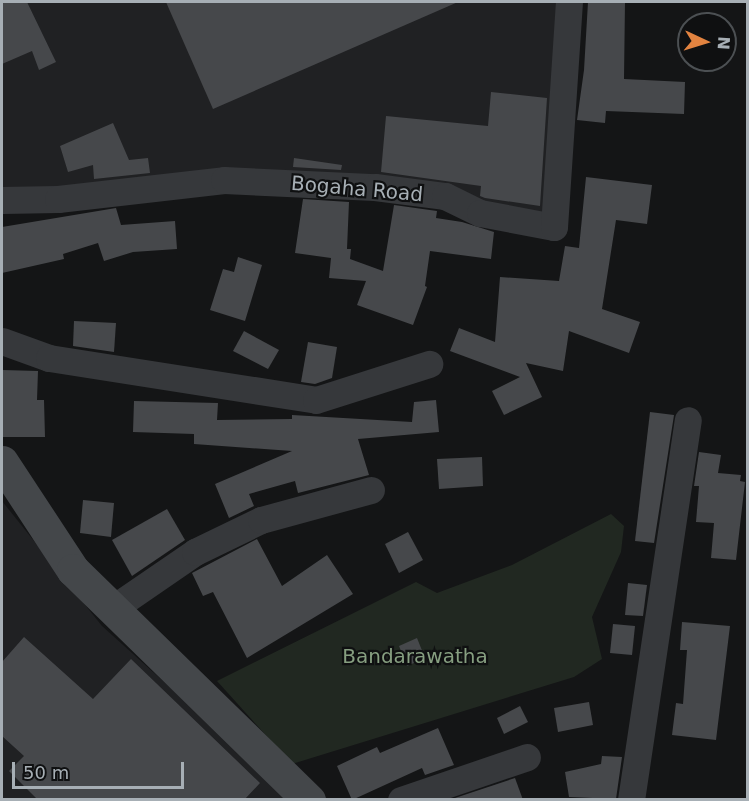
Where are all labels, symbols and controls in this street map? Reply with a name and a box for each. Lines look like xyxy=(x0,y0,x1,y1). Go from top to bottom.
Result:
north arrow xyxy=(677,12,737,72)
text: N xyxy=(714,36,733,50)
street label: Bogaha Road xyxy=(290,171,424,207)
park label: Bandarawatha xyxy=(342,644,488,668)
scale bar xyxy=(15,750,188,788)
text: 50 m xyxy=(23,762,69,783)

